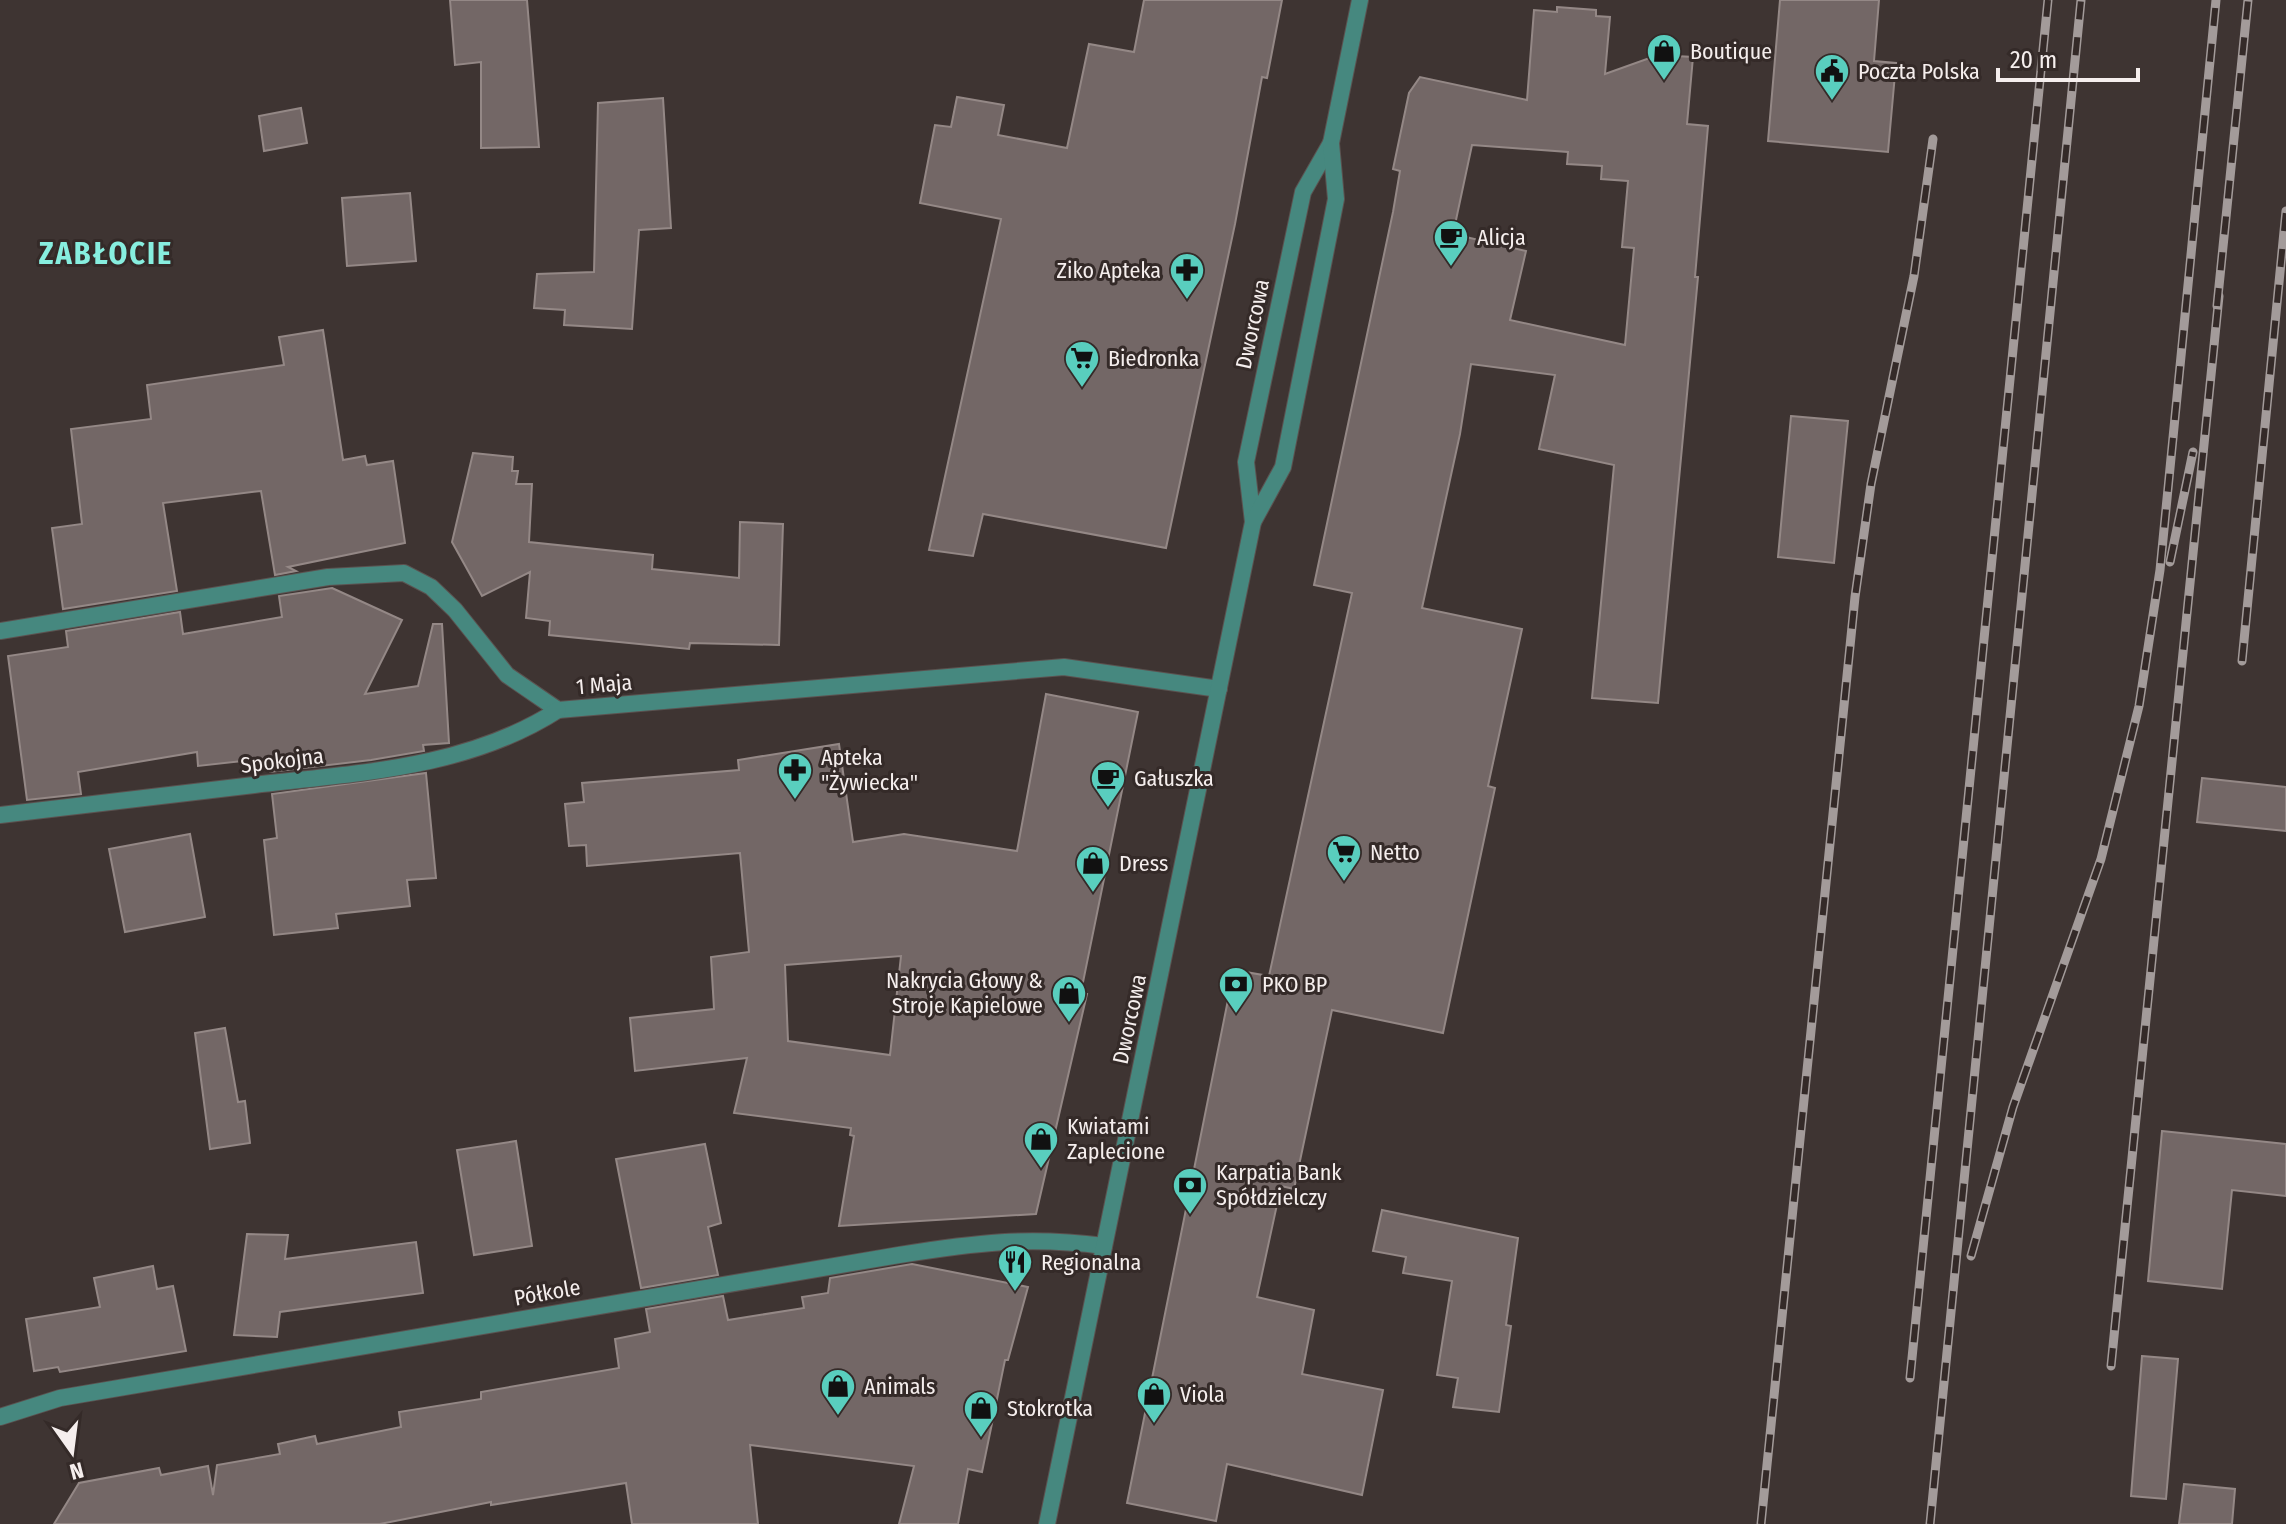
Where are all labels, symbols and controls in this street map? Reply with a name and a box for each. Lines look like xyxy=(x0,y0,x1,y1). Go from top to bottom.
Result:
shop icon: Boutique xyxy=(1645,32,1683,82)
scale bar xyxy=(1998,32,2138,82)
place label: Boutique xyxy=(1690,38,1772,65)
text: 20 m xyxy=(2010,46,2057,74)
public building icon: Poczta Polska xyxy=(1813,52,1851,102)
place label: Poczta Polska xyxy=(1858,58,1980,85)
cafe icon: Alicja xyxy=(1432,218,1470,268)
place label: Alicja xyxy=(1477,224,1526,251)
district label: ZABŁOCIE xyxy=(39,236,173,272)
pharmacy icon: Ziko Apteka xyxy=(1168,251,1206,301)
place label: Ziko Apteka xyxy=(1057,257,1161,284)
street label: Dworcowa xyxy=(1230,277,1275,372)
supermarket icon: Biedronka xyxy=(1063,339,1101,389)
place label: Biedronka xyxy=(1108,345,1199,372)
street label: 1 Maja xyxy=(575,669,633,700)
street label: Spokojna xyxy=(239,742,325,779)
place label: Apteka "Żywiecka" xyxy=(821,744,918,796)
pharmacy icon: Apteka "Żywiecka" xyxy=(776,751,814,801)
cafe icon: Gałuszka xyxy=(1089,759,1127,809)
place label: Gałuszka xyxy=(1134,765,1214,792)
supermarket icon: Netto xyxy=(1325,833,1363,883)
place label: Netto xyxy=(1370,839,1420,866)
shop icon: Dress xyxy=(1074,844,1112,894)
place label: Dress xyxy=(1119,850,1168,877)
bank icon: PKO BP xyxy=(1217,965,1255,1015)
place label: Nakrycia Głowy & Stroje Kapielowe xyxy=(886,967,1043,1019)
place label: PKO BP xyxy=(1262,971,1327,998)
street label: Dworcowa xyxy=(1107,972,1152,1067)
shop icon: Nakrycia Głowy & Stroje Kapielowe xyxy=(1050,974,1088,1024)
place label: Kwiatami Zaplecione xyxy=(1067,1113,1165,1165)
shop icon: Kwiatami Zaplecione xyxy=(1022,1120,1060,1170)
place label: Karpatia Bank Spółdzielczy xyxy=(1216,1159,1342,1211)
bank icon: Karpatia Bank Spółdzielczy xyxy=(1171,1166,1209,1216)
restaurant icon: Regionalna xyxy=(996,1243,1034,1293)
place label: Regionalna xyxy=(1041,1249,1141,1276)
street label: Półkole xyxy=(512,1273,582,1312)
shop icon: Animals xyxy=(819,1367,857,1417)
place label: Animals xyxy=(864,1373,935,1400)
shop icon: Viola xyxy=(1135,1375,1173,1425)
place label: Viola xyxy=(1180,1381,1225,1408)
shop icon: Stokrotka xyxy=(962,1389,1000,1439)
place label: Stokrotka xyxy=(1007,1395,1093,1422)
north arrow xyxy=(32,1412,112,1492)
text: N xyxy=(67,1456,86,1486)

